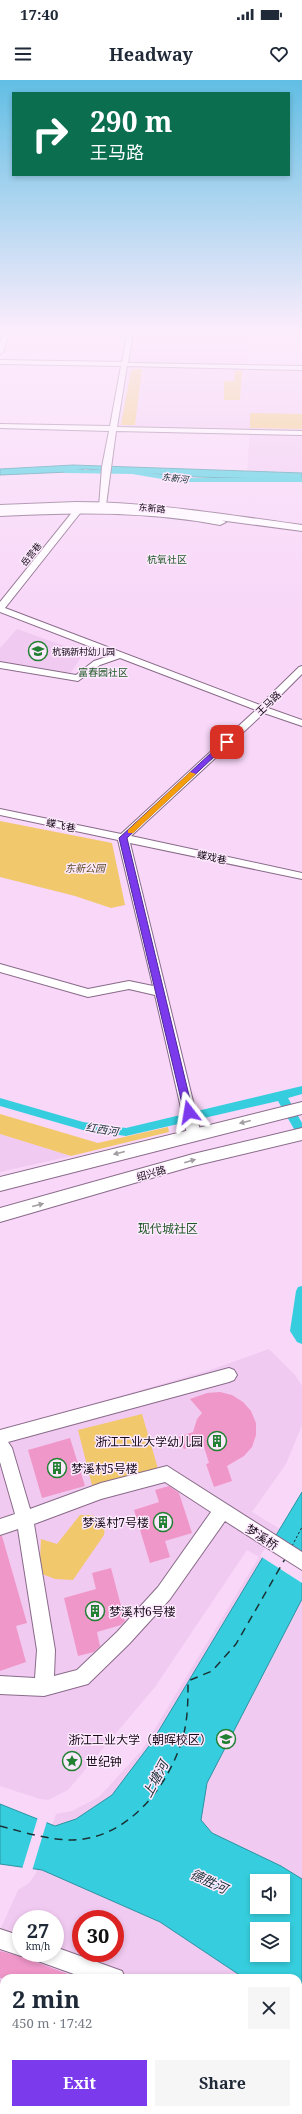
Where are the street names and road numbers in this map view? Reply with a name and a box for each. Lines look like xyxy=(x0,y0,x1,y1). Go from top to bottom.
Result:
street label: 东新路 xyxy=(138,500,166,516)
street label: 岳营巷 xyxy=(17,539,45,569)
street label: 王马路 xyxy=(252,688,284,718)
street label: 蝶飞巷 xyxy=(45,815,77,835)
street label: 蝶戏巷 xyxy=(196,847,228,867)
street label: 绍兴路 xyxy=(135,1162,167,1184)
street label: 梦溪桥 xyxy=(242,1520,282,1554)

